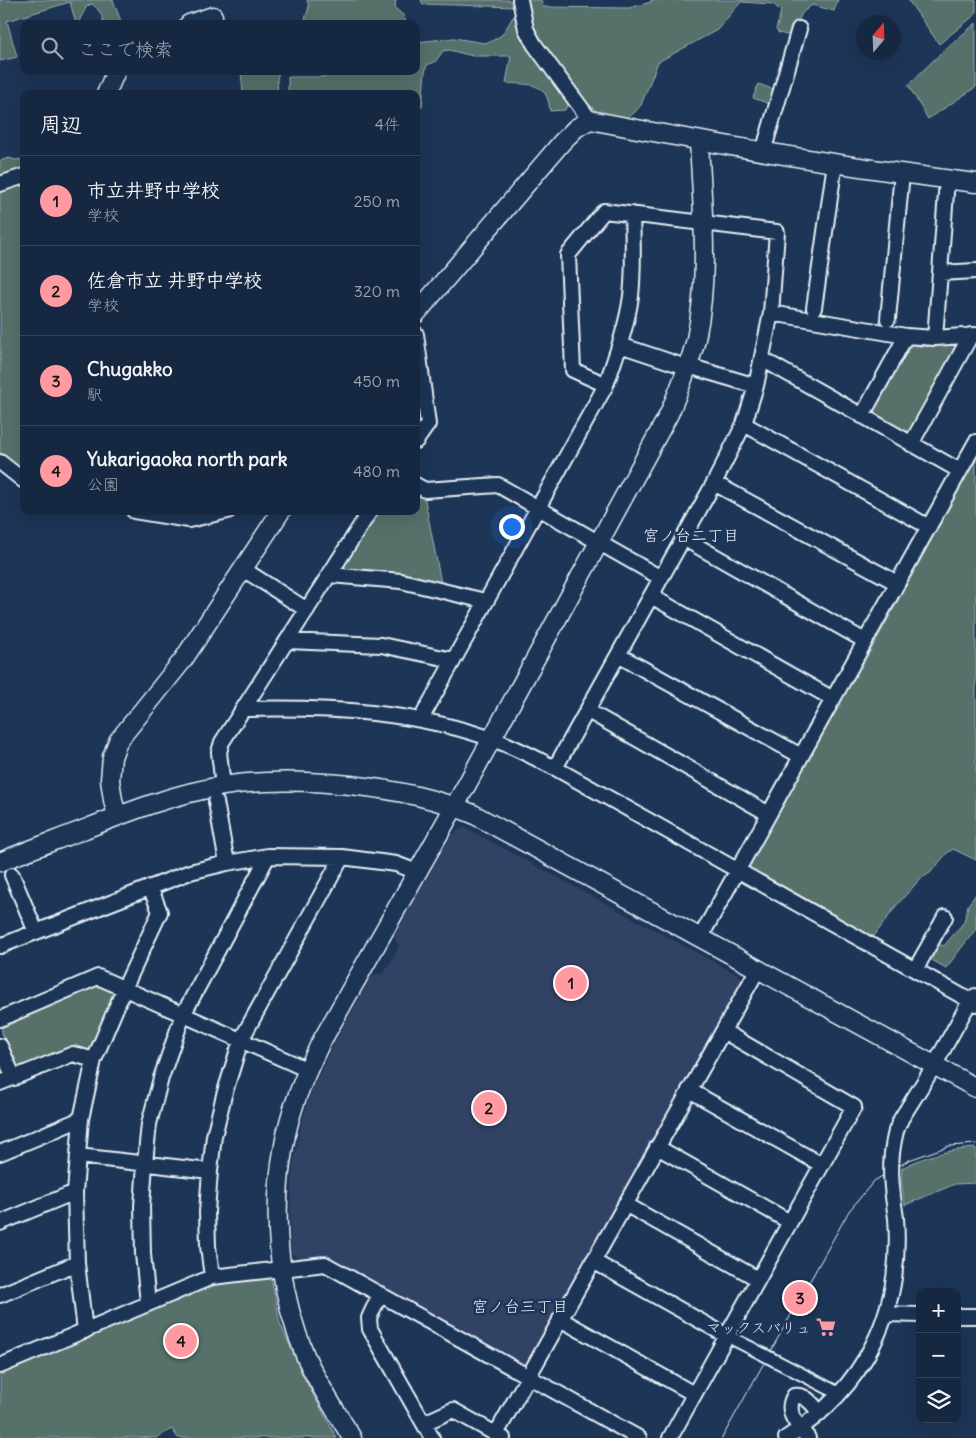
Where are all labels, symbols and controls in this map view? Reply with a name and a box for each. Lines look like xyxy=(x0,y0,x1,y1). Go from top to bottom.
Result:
north arrow xyxy=(856,15,901,60)
search box xyxy=(20,20,420,75)
icon: search xyxy=(38,34,66,62)
text: ここで検索 xyxy=(78,37,173,61)
text: 周辺 xyxy=(40,111,82,138)
text: 4件 xyxy=(375,114,400,134)
text: 市立井野中学校 xyxy=(87,178,220,202)
text: 1 xyxy=(53,191,59,211)
text: 250 m xyxy=(354,191,400,211)
text: 学校 xyxy=(87,205,119,225)
text: 佐倉市立 井野中学校 xyxy=(87,268,263,292)
text: 2 xyxy=(52,281,60,301)
text: 320 m xyxy=(354,281,400,301)
text: 学校 xyxy=(87,295,119,315)
text: Chugakko xyxy=(87,357,173,381)
text: 3 xyxy=(51,371,61,391)
text: 450 m xyxy=(353,371,400,391)
text: 駅 xyxy=(87,384,103,404)
text: Yukarigaoka north park xyxy=(87,447,287,471)
text: 4 xyxy=(51,461,61,481)
text: 480 m xyxy=(353,461,400,481)
text: 公園 xyxy=(87,474,119,494)
your location xyxy=(499,514,525,540)
district label: 宮ノ台二丁目 xyxy=(643,525,739,545)
pin: 1 xyxy=(555,964,587,1002)
pin: 2 xyxy=(473,1089,505,1127)
pin: 3 xyxy=(784,1279,816,1317)
map controls xyxy=(916,1288,961,1423)
button: + xyxy=(916,1288,961,1333)
district label: 宮ノ台三丁目 xyxy=(472,1296,568,1316)
supermarket icon: マックスバリュ xyxy=(815,1316,837,1338)
place label: マックスバリュ xyxy=(706,1318,811,1337)
pin: 4 xyxy=(165,1322,197,1360)
button: − xyxy=(916,1333,961,1378)
button: layers xyxy=(916,1378,961,1423)

